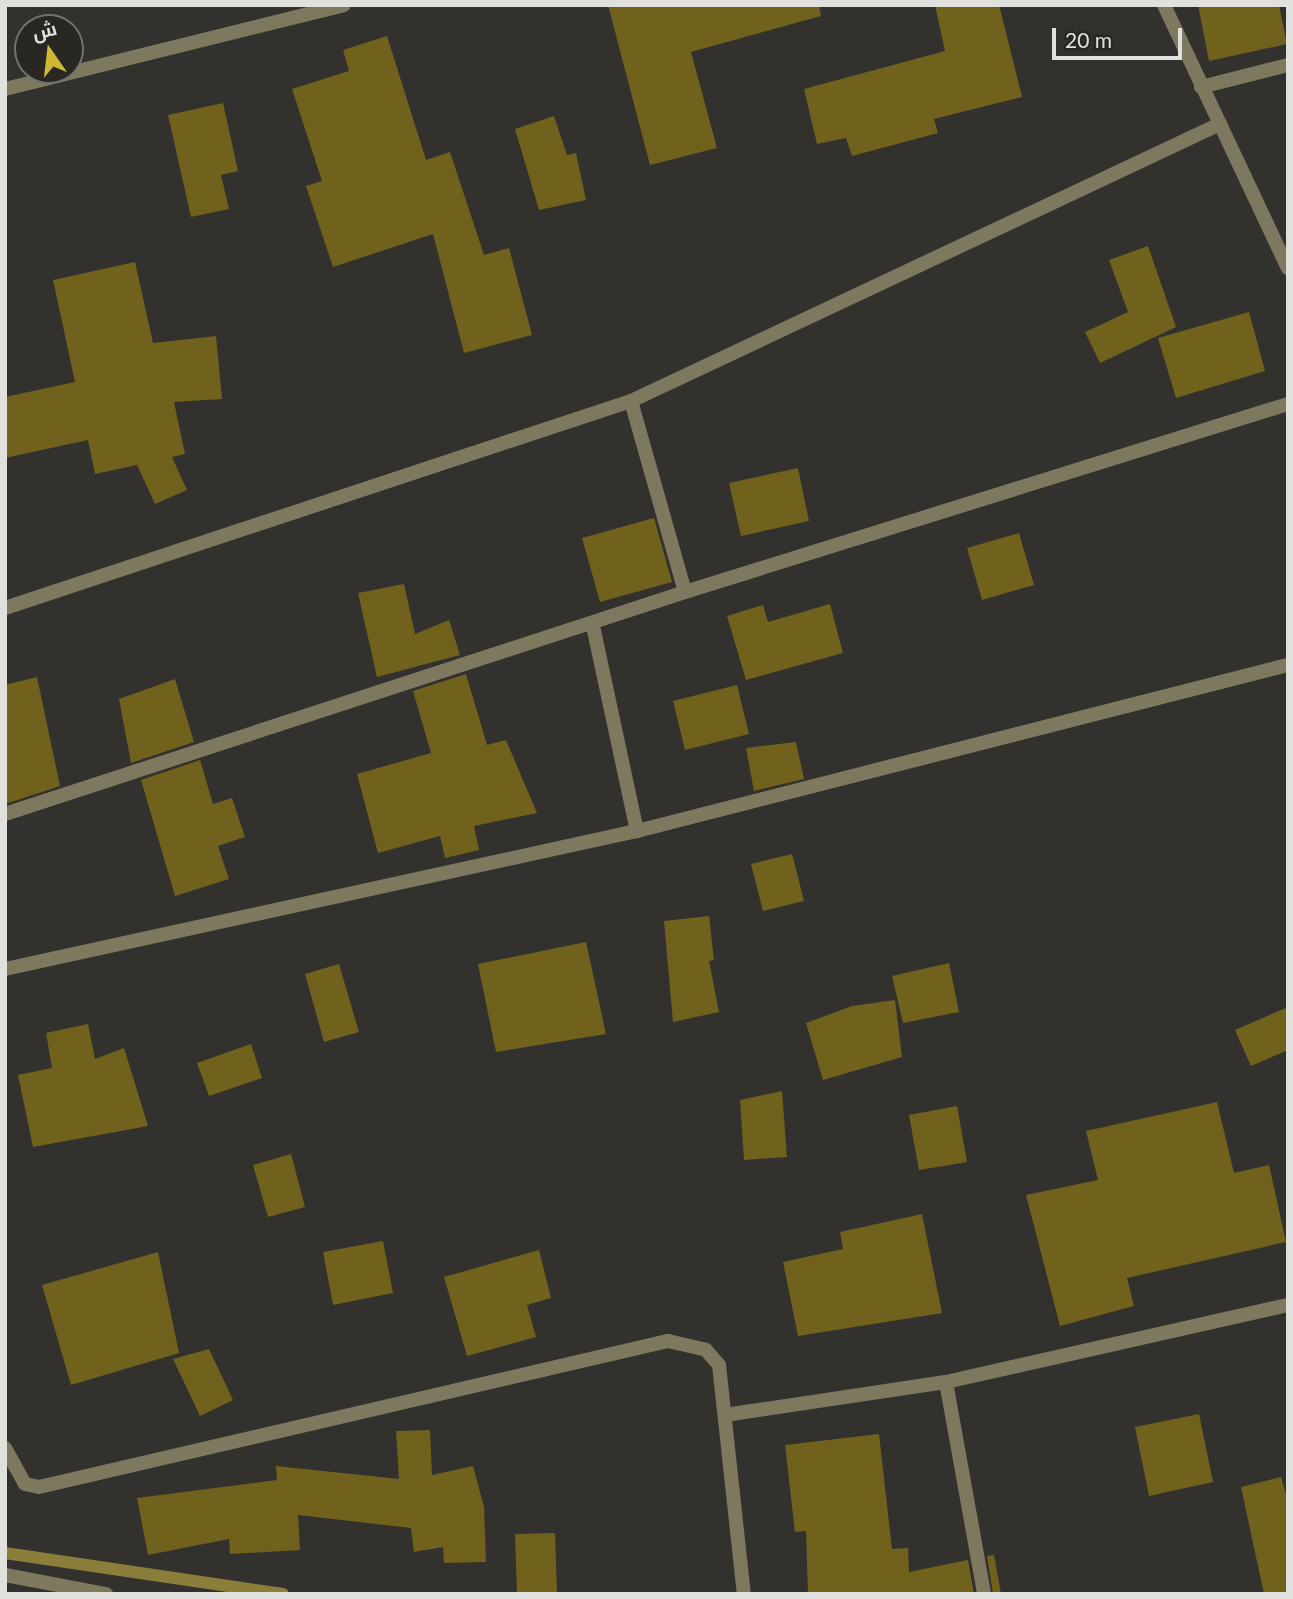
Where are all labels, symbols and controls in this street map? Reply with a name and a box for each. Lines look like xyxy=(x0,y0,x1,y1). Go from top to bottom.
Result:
north arrow xyxy=(14,14,84,84)
scale bar xyxy=(1055,14,1184,58)
text: ش xyxy=(30,16,59,44)
text: 20 m xyxy=(1065,27,1112,52)

